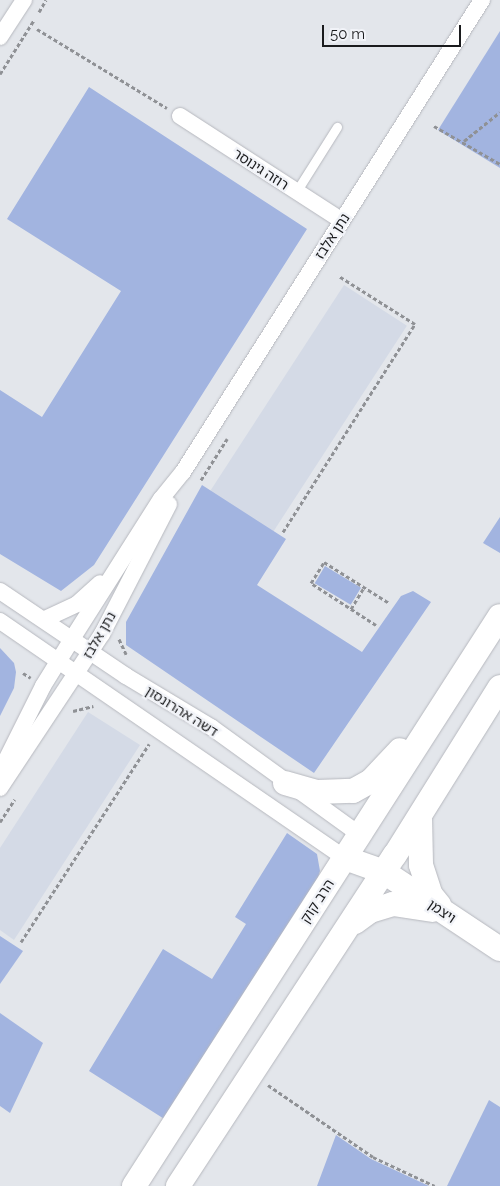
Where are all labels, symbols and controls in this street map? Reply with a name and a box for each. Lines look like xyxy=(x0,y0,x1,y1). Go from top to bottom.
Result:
scale bar xyxy=(325,15,464,47)
text: 50 m xyxy=(330,25,365,43)
street label: רוזה גינוסר xyxy=(230,145,292,193)
street label: נתן אלבז xyxy=(311,210,353,262)
street label: נתן אלבז xyxy=(79,609,119,661)
street label: דשה אהרונסון xyxy=(143,682,221,740)
street label: הרב קוק xyxy=(297,876,337,926)
street label: ויצמן xyxy=(425,896,459,926)

